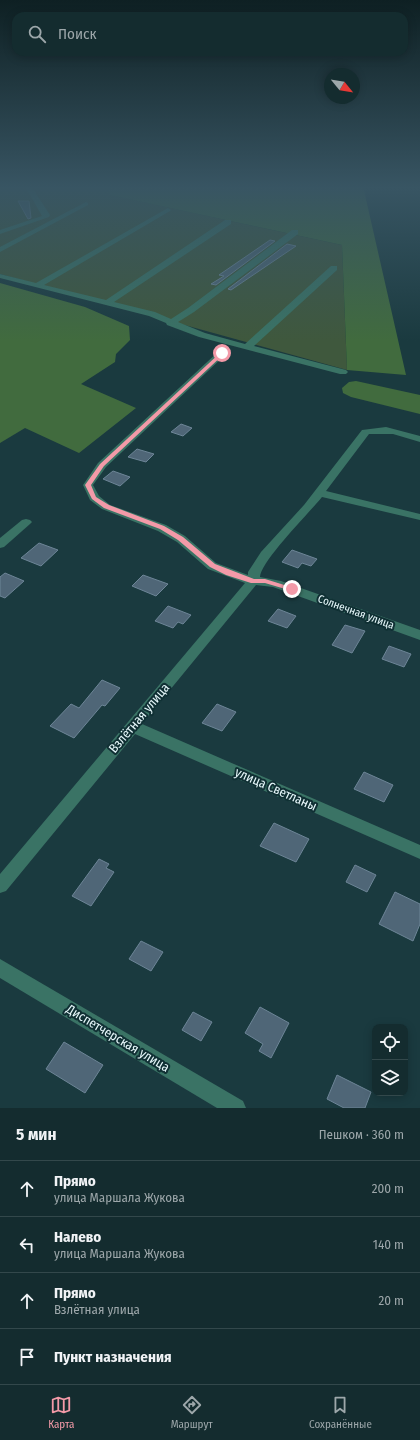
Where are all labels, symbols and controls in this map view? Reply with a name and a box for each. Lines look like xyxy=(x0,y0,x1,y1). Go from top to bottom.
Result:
search box xyxy=(12,12,408,56)
icon: search xyxy=(26,23,48,45)
text: Поиск xyxy=(58,25,96,43)
north arrow xyxy=(324,68,360,104)
route start xyxy=(213,344,231,362)
route end xyxy=(283,580,301,598)
street label: Солнечная улица xyxy=(316,592,396,632)
street label: Взлётная улица xyxy=(106,680,172,756)
street label: улица Светланы xyxy=(233,764,319,814)
street label: Диспетчерская улица xyxy=(63,1001,172,1075)
map controls xyxy=(372,1024,408,1096)
button: locate xyxy=(372,1024,408,1060)
button: layers xyxy=(372,1060,408,1096)
text: 5 мин xyxy=(16,1124,56,1145)
text: Пешком · 360 m xyxy=(319,1127,404,1142)
text: Прямо xyxy=(54,1172,96,1190)
icon: ahead xyxy=(16,1178,38,1200)
text: 200 m xyxy=(372,1181,404,1196)
text: улица Маршала Жукова xyxy=(54,1190,185,1205)
text: Налево xyxy=(54,1228,101,1246)
icon: left xyxy=(16,1234,38,1256)
text: 140 m xyxy=(373,1237,404,1252)
text: улица Маршала Жукова xyxy=(54,1246,185,1261)
text: Прямо xyxy=(54,1284,96,1302)
icon: ahead xyxy=(16,1290,38,1312)
text: 20 m xyxy=(378,1293,404,1308)
text: Взлётная улица xyxy=(54,1302,140,1317)
icon: arrive xyxy=(16,1346,38,1368)
text: Пункт назначения xyxy=(54,1348,172,1366)
tab: Карта xyxy=(48,1394,74,1431)
tab: Маршрут xyxy=(171,1394,213,1431)
tab: Сохранённые xyxy=(309,1394,372,1431)

